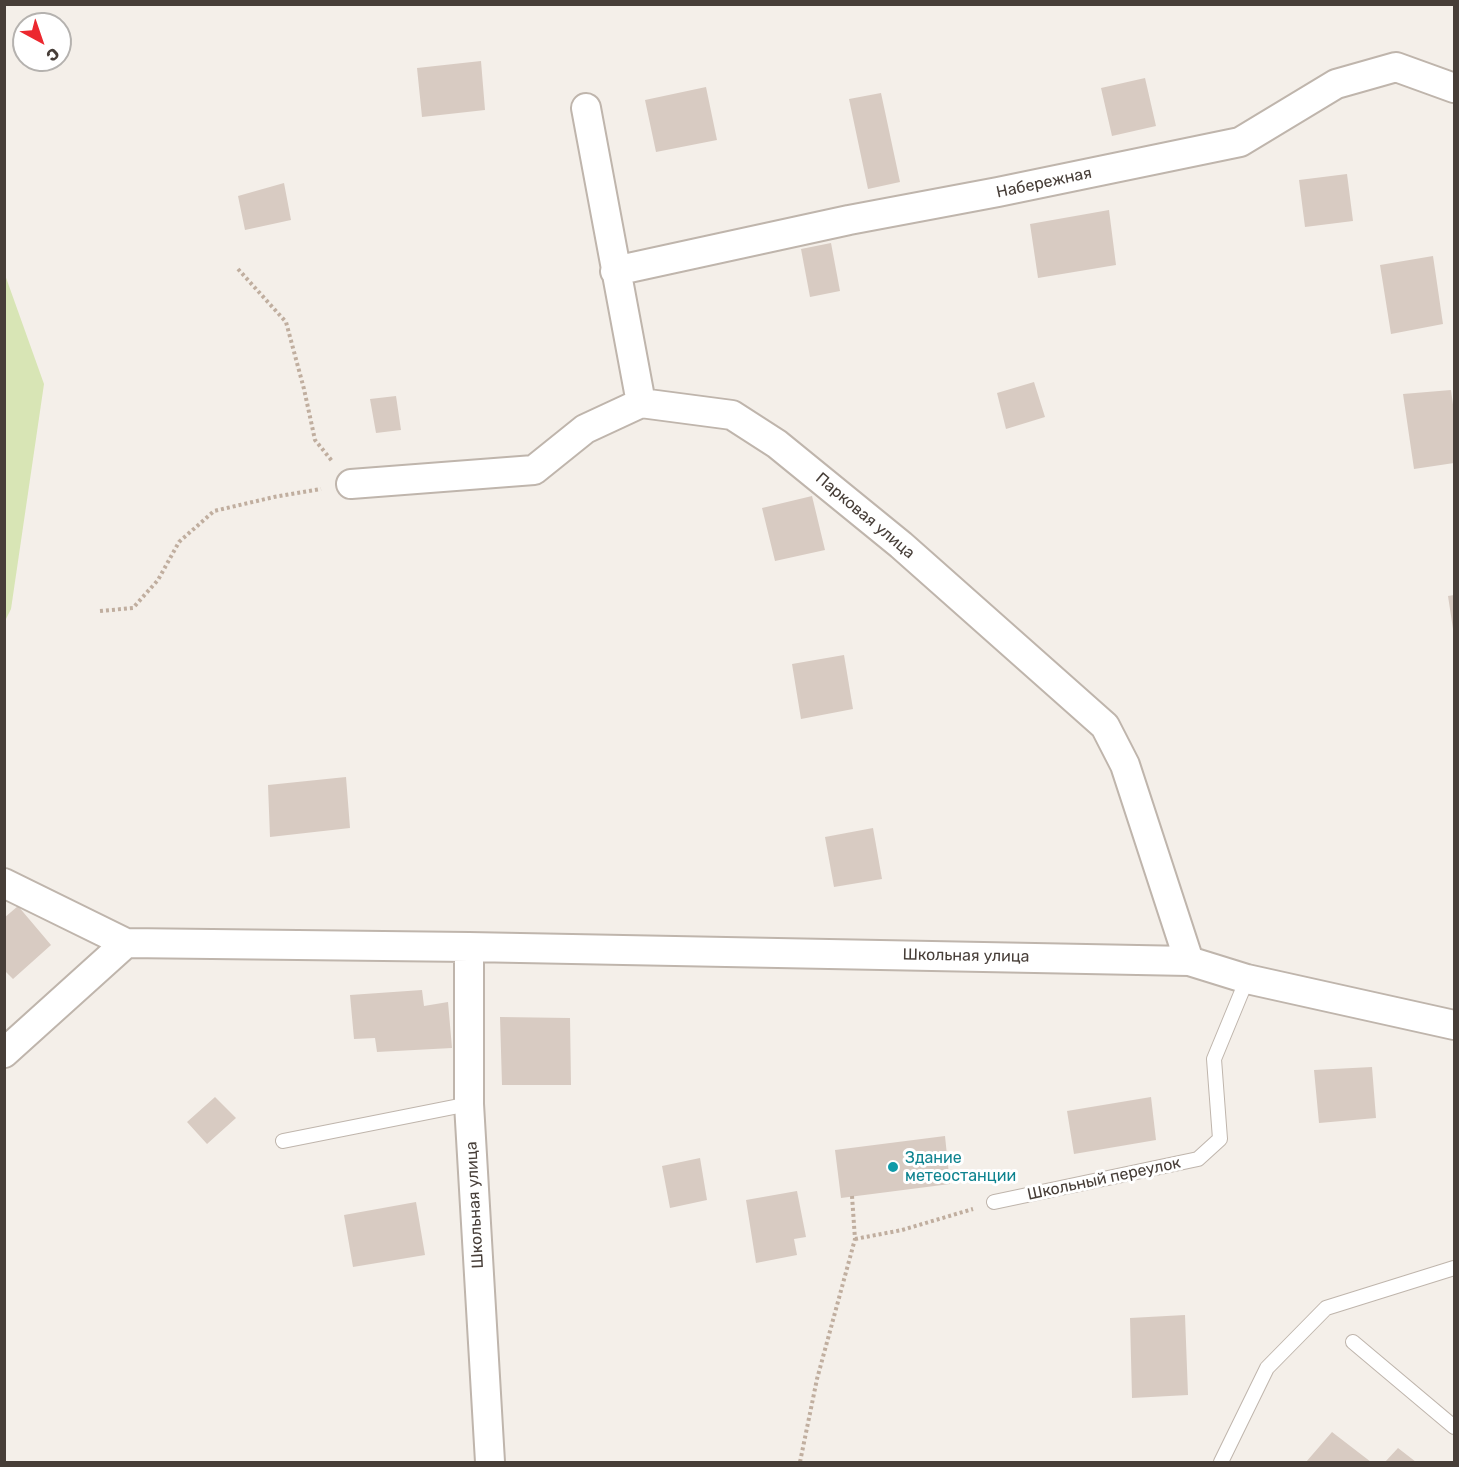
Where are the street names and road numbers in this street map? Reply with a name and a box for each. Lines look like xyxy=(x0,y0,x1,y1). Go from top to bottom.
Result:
street label: Набережная xyxy=(995,164,1093,202)
street label: Парковая улица xyxy=(811,469,919,563)
street label: Школьная улица xyxy=(902,945,1030,967)
street label: Школьная улица xyxy=(462,1141,488,1269)
street label: Школьный переулок xyxy=(1025,1153,1183,1205)

